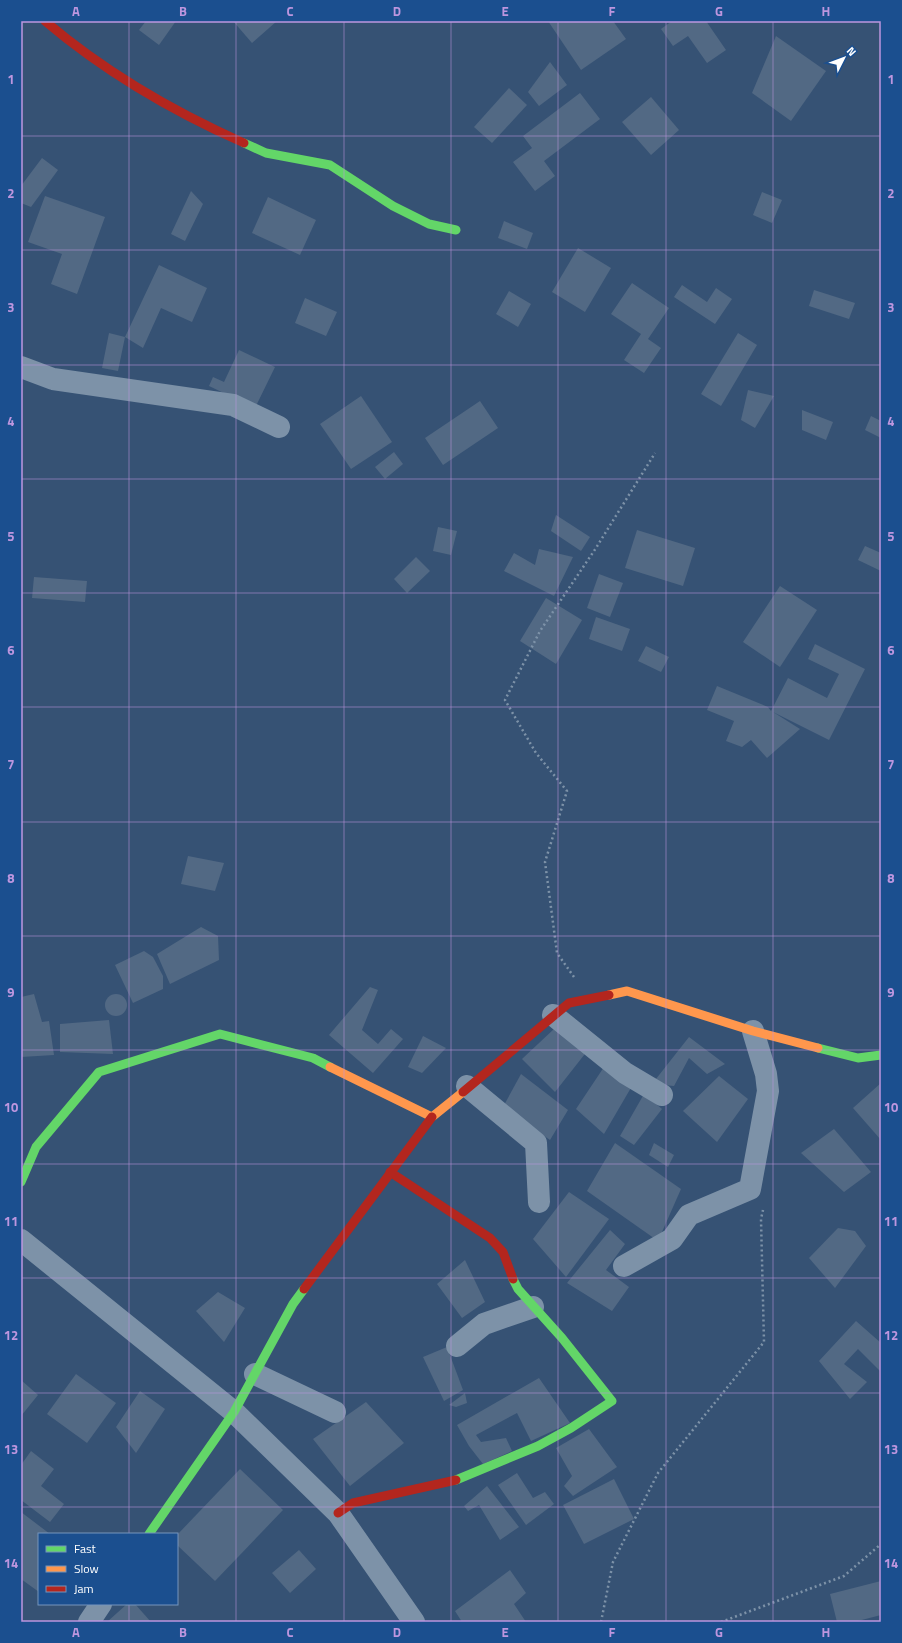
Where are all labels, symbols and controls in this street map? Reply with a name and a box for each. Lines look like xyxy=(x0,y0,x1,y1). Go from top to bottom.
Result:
text: A xyxy=(72,1,80,21)
text: B xyxy=(179,1,187,21)
text: C xyxy=(286,1,294,21)
text: D xyxy=(393,1,401,21)
text: E xyxy=(501,1,509,21)
text: F xyxy=(609,1,616,21)
text: G xyxy=(715,1,723,21)
text: H xyxy=(822,1,830,21)
north arrow xyxy=(824,38,864,78)
text: N xyxy=(843,43,860,59)
text: 1 xyxy=(7,69,15,89)
text: 1 xyxy=(887,69,895,89)
text: 2 xyxy=(7,183,15,203)
text: 2 xyxy=(887,183,895,203)
text: 3 xyxy=(7,297,15,317)
text: 3 xyxy=(887,297,895,317)
text: 4 xyxy=(7,411,15,431)
text: 4 xyxy=(887,411,895,431)
text: 5 xyxy=(7,526,15,546)
text: 5 xyxy=(887,526,895,546)
text: 6 xyxy=(7,640,15,660)
text: 6 xyxy=(887,640,895,660)
text: 7 xyxy=(7,754,15,774)
text: 7 xyxy=(887,754,895,774)
text: 8 xyxy=(7,868,15,888)
text: 8 xyxy=(887,868,895,888)
text: 9 xyxy=(7,982,15,1002)
text: 9 xyxy=(887,982,895,1002)
text: 10 xyxy=(4,1097,18,1117)
text: 10 xyxy=(884,1097,898,1117)
text: 11 xyxy=(4,1211,18,1231)
text: 11 xyxy=(884,1211,898,1231)
text: 12 xyxy=(4,1325,18,1345)
text: 12 xyxy=(884,1325,898,1345)
text: 13 xyxy=(4,1439,18,1459)
text: 13 xyxy=(884,1439,898,1459)
legend xyxy=(38,1533,178,1605)
text: Fast xyxy=(74,1539,97,1558)
text: 14 xyxy=(4,1553,18,1573)
text: 14 xyxy=(884,1553,898,1573)
text: Slow xyxy=(74,1559,99,1578)
text: Jam xyxy=(74,1579,94,1598)
text: A xyxy=(72,1622,80,1642)
text: B xyxy=(179,1622,187,1642)
text: C xyxy=(286,1622,294,1642)
text: D xyxy=(393,1622,401,1642)
text: E xyxy=(501,1622,509,1642)
text: F xyxy=(609,1622,616,1642)
text: G xyxy=(715,1622,723,1642)
text: H xyxy=(822,1622,830,1642)

